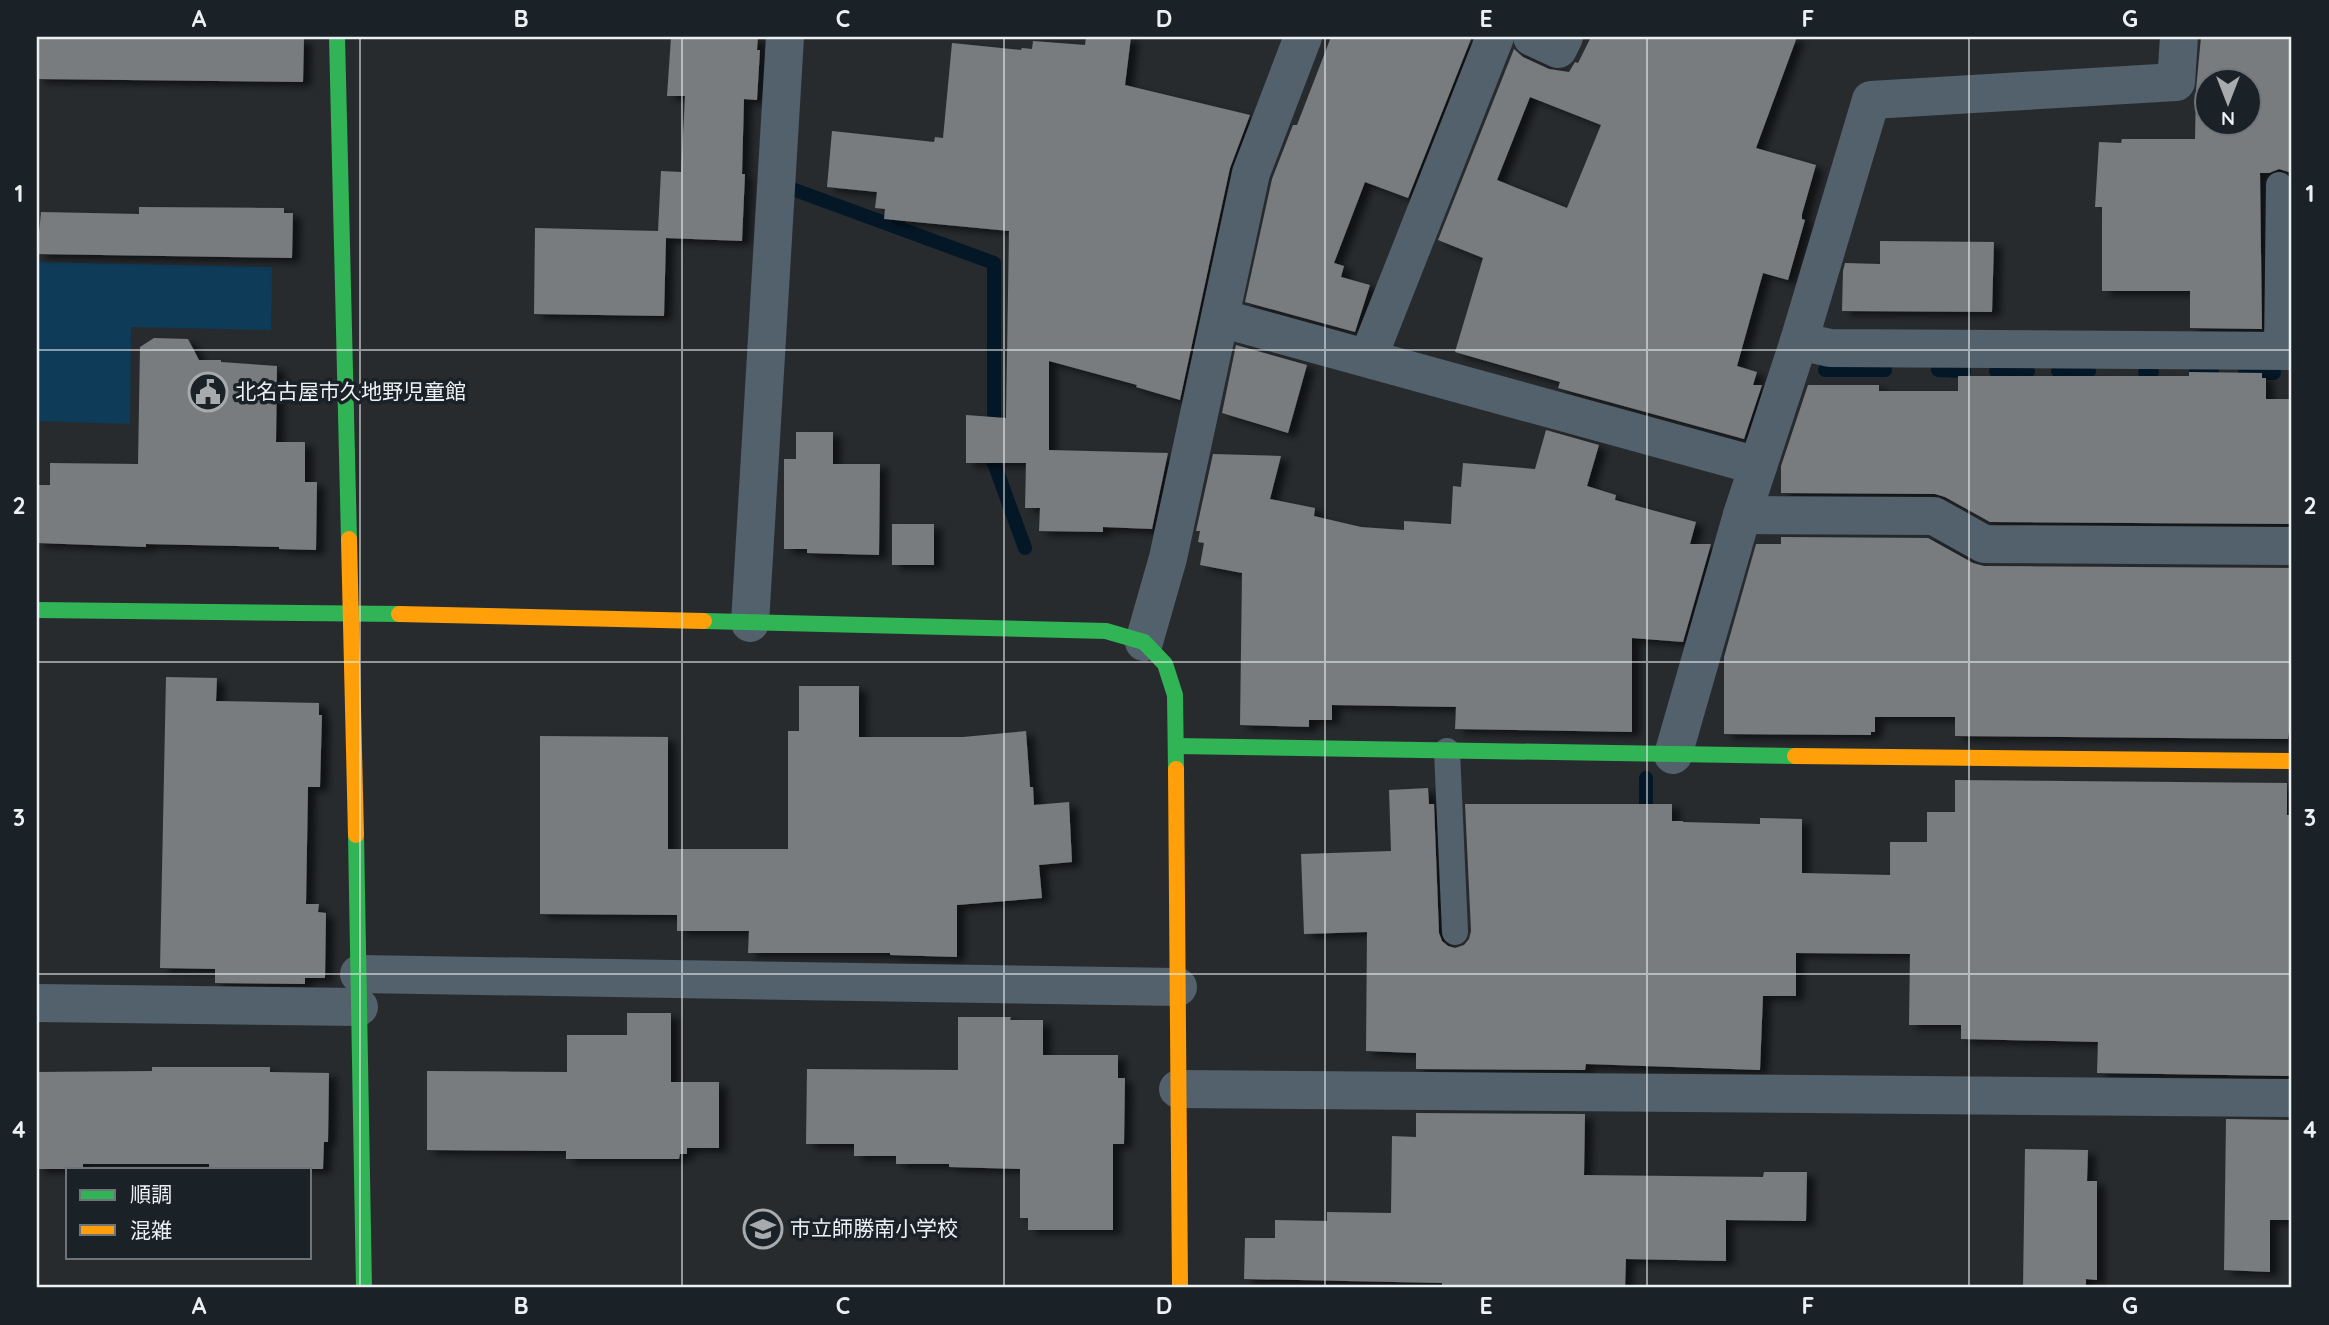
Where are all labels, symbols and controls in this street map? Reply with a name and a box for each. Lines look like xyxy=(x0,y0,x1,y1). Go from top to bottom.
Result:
text: A xyxy=(192,4,207,33)
text: B xyxy=(513,4,529,33)
text: C xyxy=(836,4,850,33)
text: D xyxy=(1156,4,1172,33)
text: E xyxy=(1479,4,1493,33)
text: F xyxy=(1802,4,1814,33)
text: G xyxy=(2122,4,2138,33)
north arrow xyxy=(2192,66,2262,136)
text: N xyxy=(2221,107,2235,131)
text: 1 xyxy=(15,179,23,208)
text: 1 xyxy=(2306,179,2314,208)
public building icon: 北名古屋市久地野児童館 xyxy=(187,371,229,413)
place label: 北名古屋市久地野児童館 xyxy=(235,378,466,404)
text: 2 xyxy=(12,491,26,520)
text: 2 xyxy=(2303,491,2317,520)
text: 3 xyxy=(13,803,25,832)
text: 3 xyxy=(2304,803,2316,832)
text: 4 xyxy=(12,1115,26,1144)
text: 4 xyxy=(2303,1115,2317,1144)
legend xyxy=(66,1168,312,1258)
text: 順調 xyxy=(130,1181,172,1207)
school or university icon: 市立師勝南小学校 xyxy=(742,1208,784,1250)
place label: 市立師勝南小学校 xyxy=(790,1215,958,1241)
text: 混雑 xyxy=(130,1217,172,1243)
text: A xyxy=(192,1291,207,1320)
text: B xyxy=(513,1291,529,1320)
text: C xyxy=(836,1291,850,1320)
text: D xyxy=(1156,1291,1172,1320)
text: E xyxy=(1479,1291,1493,1320)
text: F xyxy=(1802,1291,1814,1320)
text: G xyxy=(2122,1291,2138,1320)

